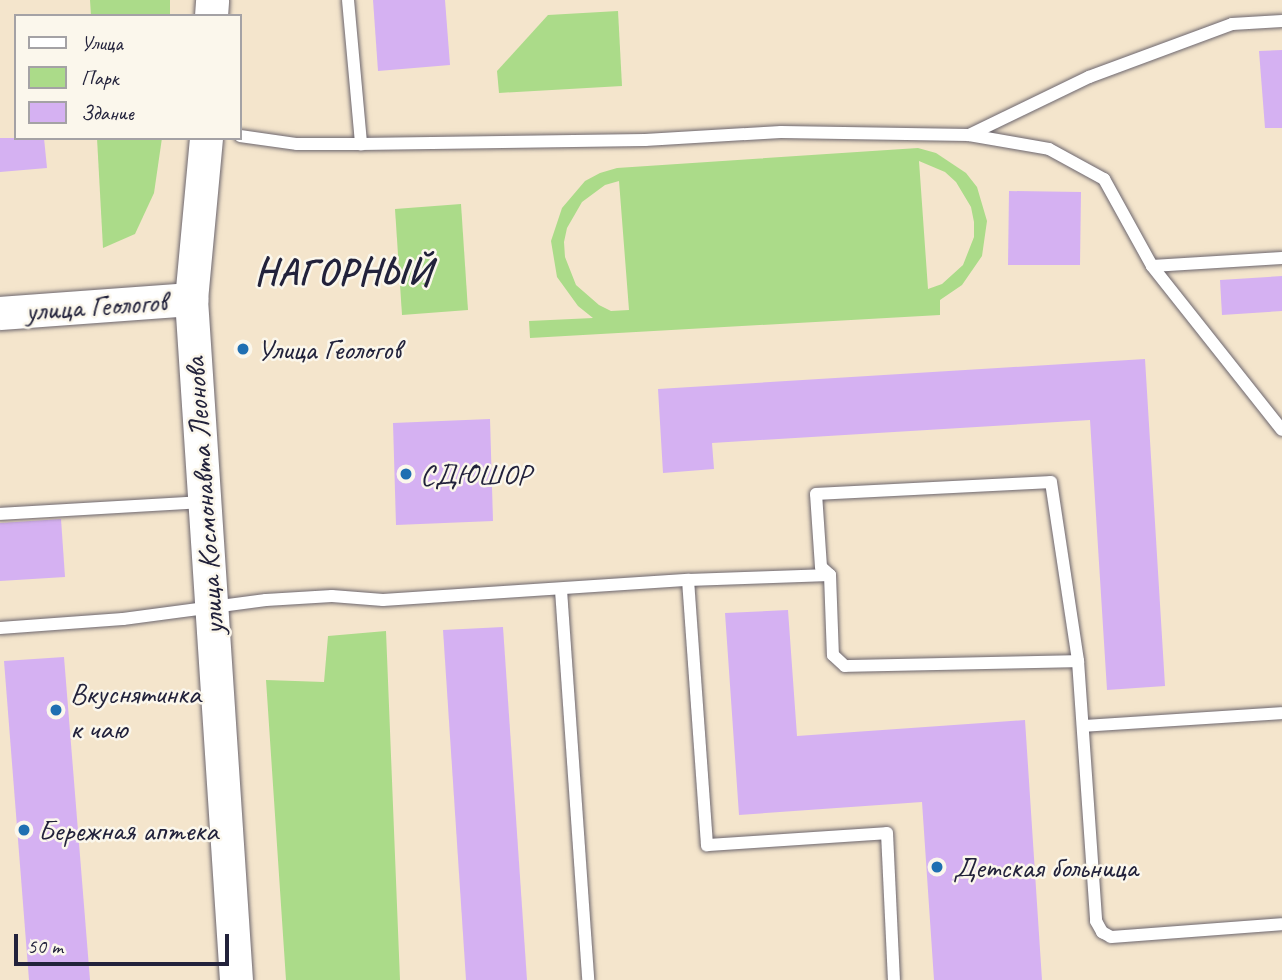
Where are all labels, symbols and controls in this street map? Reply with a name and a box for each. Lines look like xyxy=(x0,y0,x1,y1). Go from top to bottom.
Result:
legend xyxy=(14,14,242,140)
text: Улица xyxy=(81,30,123,56)
text: Парк xyxy=(81,65,118,91)
text: Здание xyxy=(81,100,134,126)
district label: НАГОРНЫЙ xyxy=(252,250,436,294)
street label: улица Геологов xyxy=(23,283,169,329)
place label: Улица Геологов xyxy=(257,331,402,367)
marker: Улица Геологов xyxy=(235,341,251,357)
street label: улица Космонавта Леонова xyxy=(176,354,232,638)
place label: СДЮШОР xyxy=(420,456,531,492)
marker: СДЮШОР xyxy=(398,466,414,482)
place label: Вкуснятинка к чаю xyxy=(70,675,201,746)
marker: Вкуснятинка к чаю xyxy=(48,702,64,718)
place label: Бережная аптека xyxy=(38,812,218,848)
marker: Бережная аптека xyxy=(16,822,32,838)
place label: Детская больница xyxy=(953,849,1138,885)
marker: Детская больница xyxy=(927,857,947,877)
scale bar xyxy=(18,920,233,964)
text: 50 m xyxy=(27,933,63,959)

